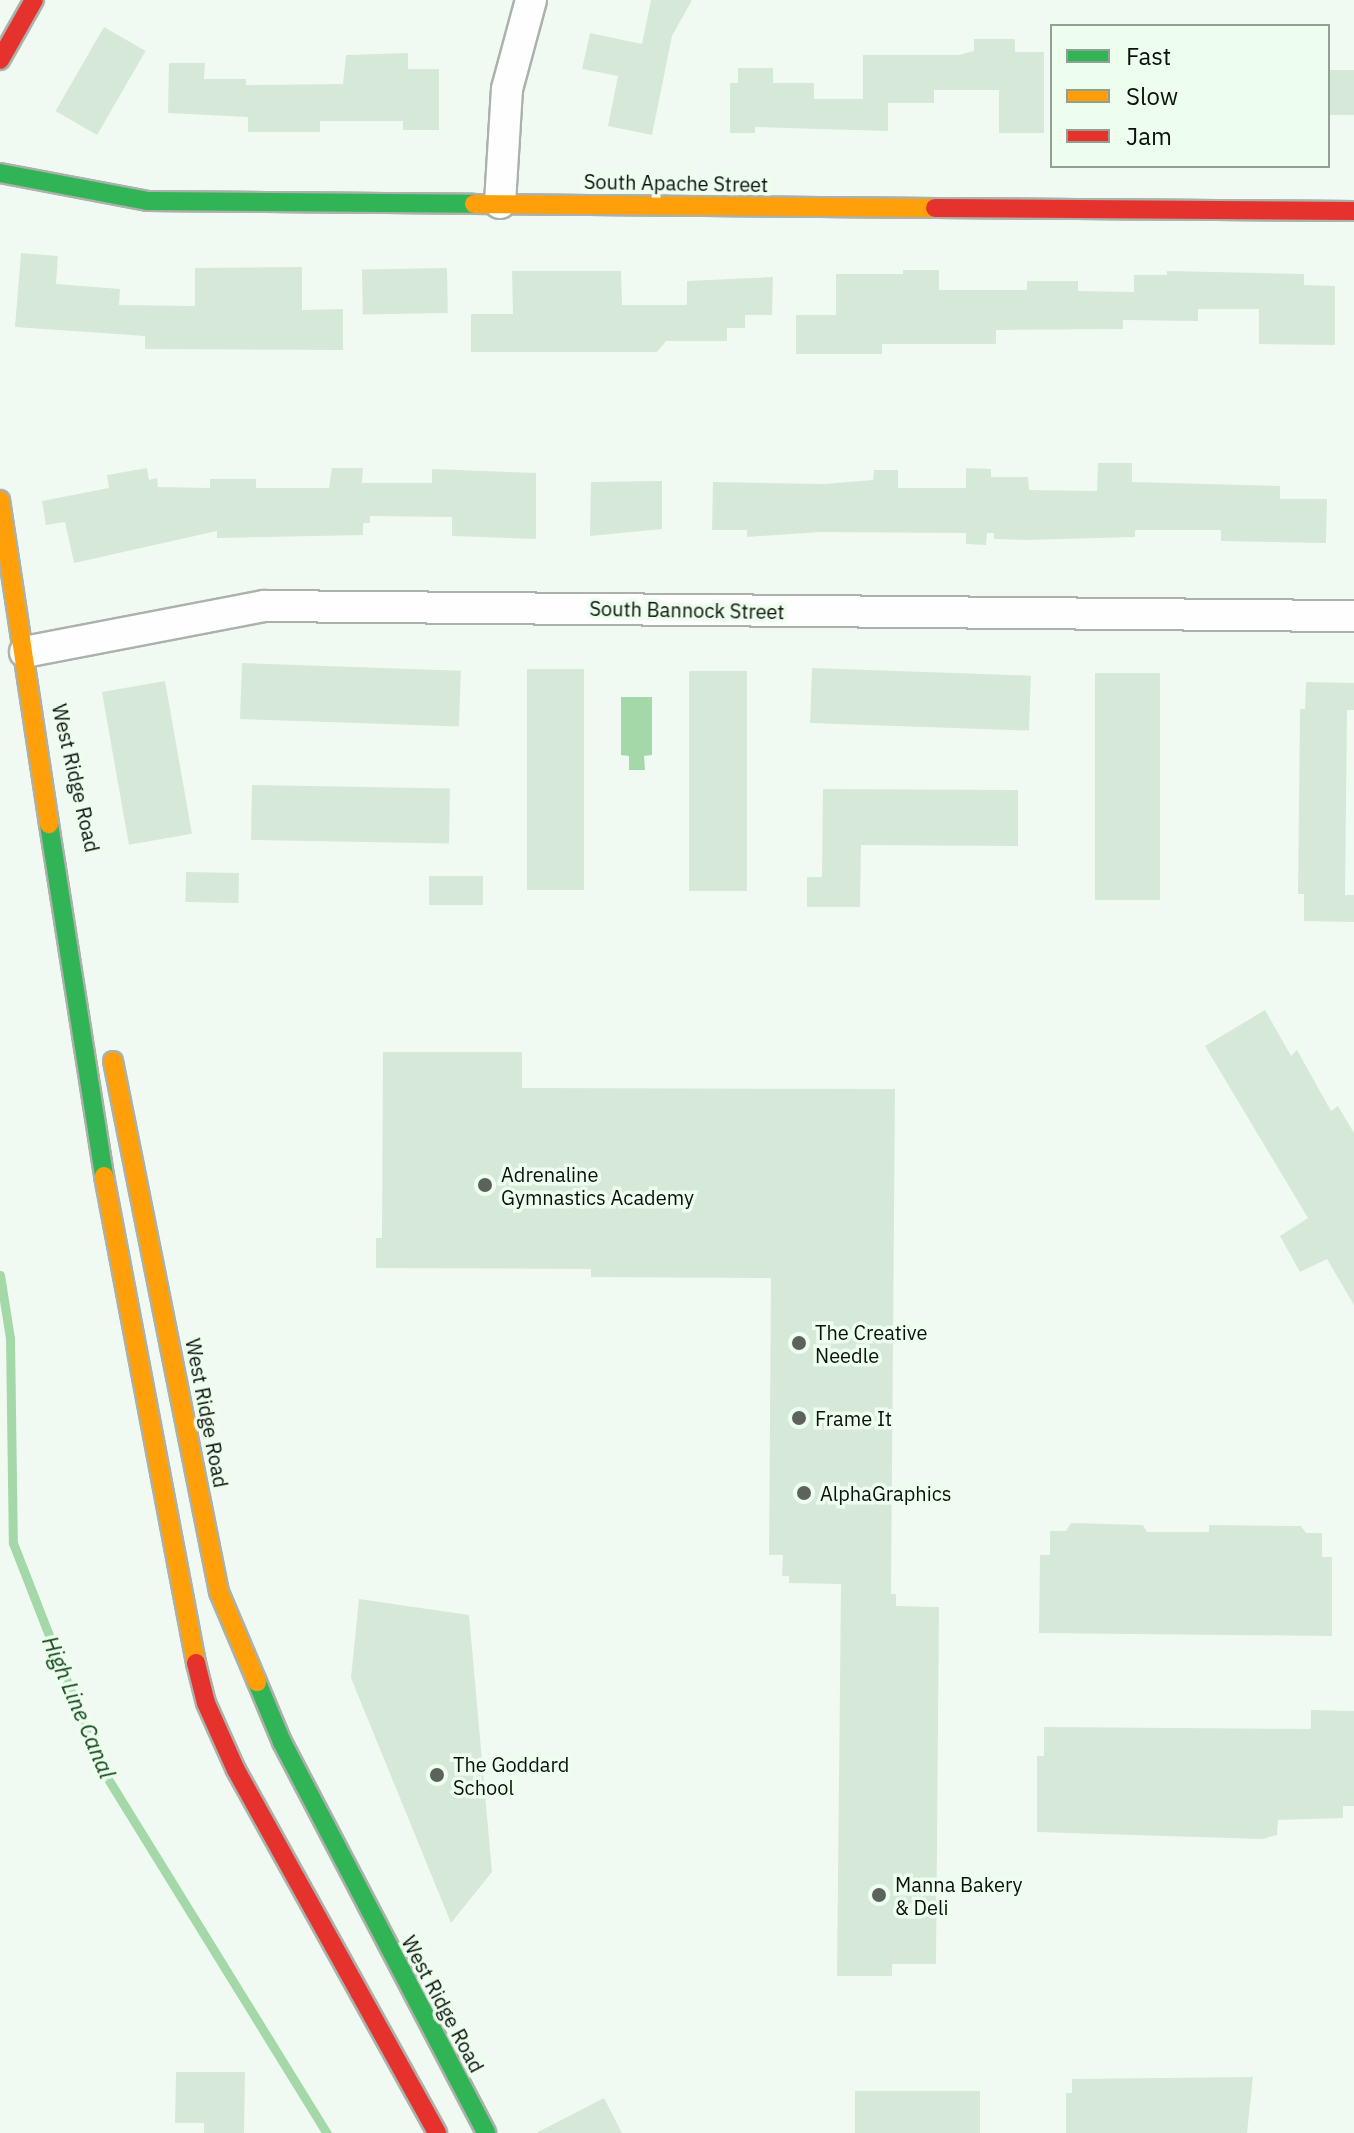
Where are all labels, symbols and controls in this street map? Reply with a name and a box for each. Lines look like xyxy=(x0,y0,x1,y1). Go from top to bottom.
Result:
legend xyxy=(1050,24,1330,168)
text: Fast xyxy=(1126,40,1171,72)
text: Slow xyxy=(1126,80,1178,112)
text: Jam xyxy=(1126,120,1172,152)
street label: South Apache Street xyxy=(584,169,768,197)
street label: South Bannock Street xyxy=(589,596,785,624)
street label: West Ridge Road xyxy=(47,702,105,854)
place label: Adrenaline Gymnastics Academy xyxy=(501,1162,694,1209)
marker: Adrenaline Gymnastics Academy xyxy=(476,1176,494,1194)
place label: The Creative Needle xyxy=(815,1320,927,1367)
marker: The Creative Needle xyxy=(790,1334,808,1352)
street label: West Ridge Road xyxy=(181,1336,233,1490)
place label: Frame It xyxy=(815,1406,892,1430)
marker: Frame It xyxy=(790,1409,808,1427)
place label: AlphaGraphics xyxy=(820,1481,951,1505)
marker: AlphaGraphics xyxy=(795,1484,813,1502)
water label: High Line Canal xyxy=(37,1632,121,1782)
place label: The Goddard School xyxy=(453,1752,569,1799)
marker: The Goddard School xyxy=(428,1766,446,1784)
place label: Manna Bakery & Deli xyxy=(895,1872,1022,1919)
marker: Manna Bakery & Deli xyxy=(870,1886,888,1904)
street label: West Ridge Road xyxy=(397,1932,489,2076)

